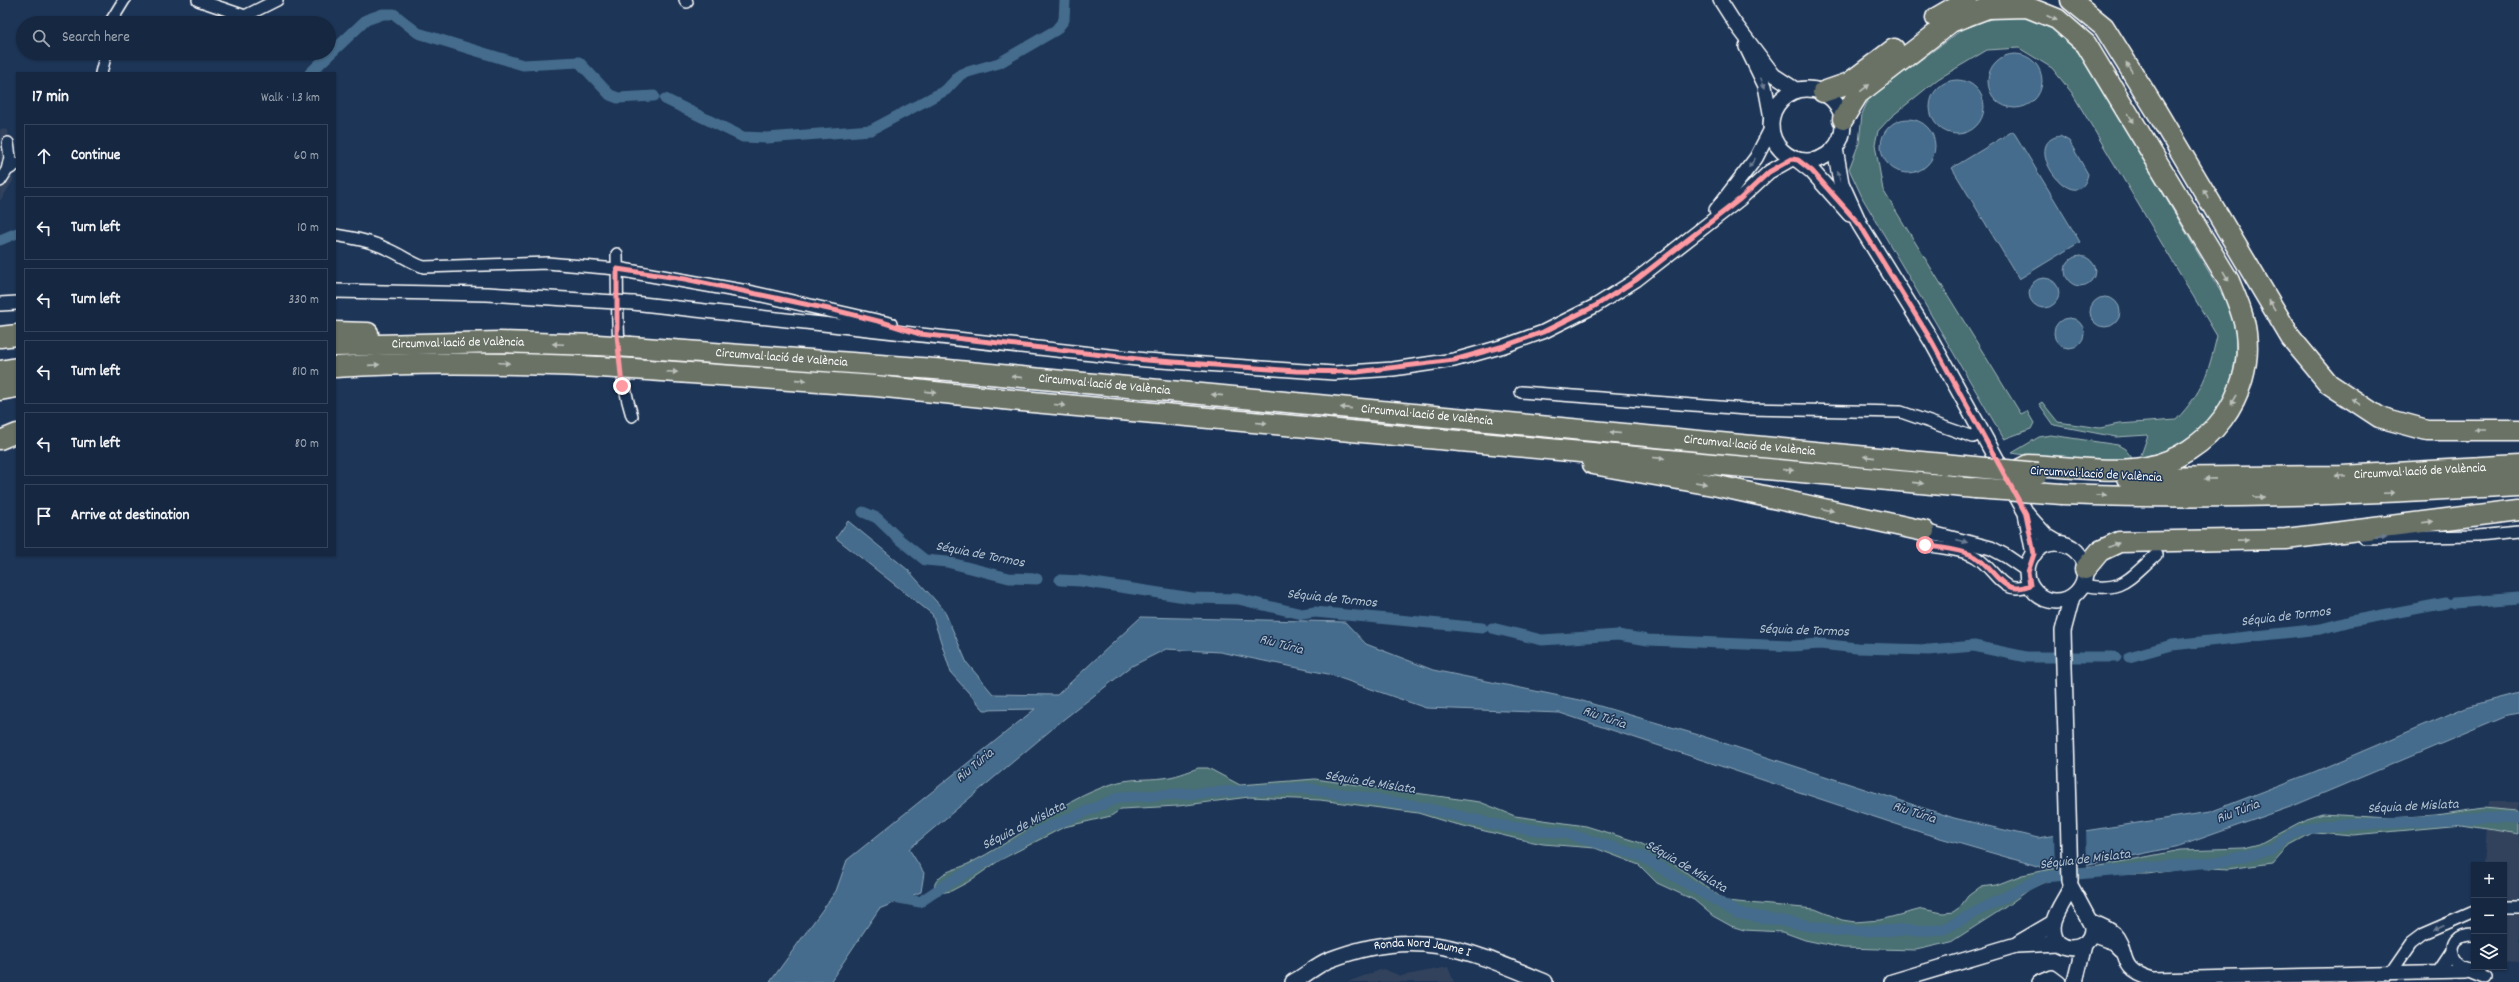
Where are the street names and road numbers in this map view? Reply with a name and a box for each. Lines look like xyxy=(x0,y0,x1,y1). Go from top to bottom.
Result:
street label: Circumval·lació de València xyxy=(392,332,525,354)
street label: Circumval·lació de València xyxy=(715,344,849,372)
street label: Circumval·lació de València xyxy=(1038,369,1172,401)
street label: Circumval·lació de València xyxy=(1360,400,1495,431)
street label: Circumval·lació de València xyxy=(1683,430,1817,462)
street label: Circumval·lació de València xyxy=(2353,458,2487,485)
street label: Circumval·lació de València xyxy=(2030,462,2163,488)
street label: Ronda Nord Jaume I xyxy=(1372,934,1473,962)

